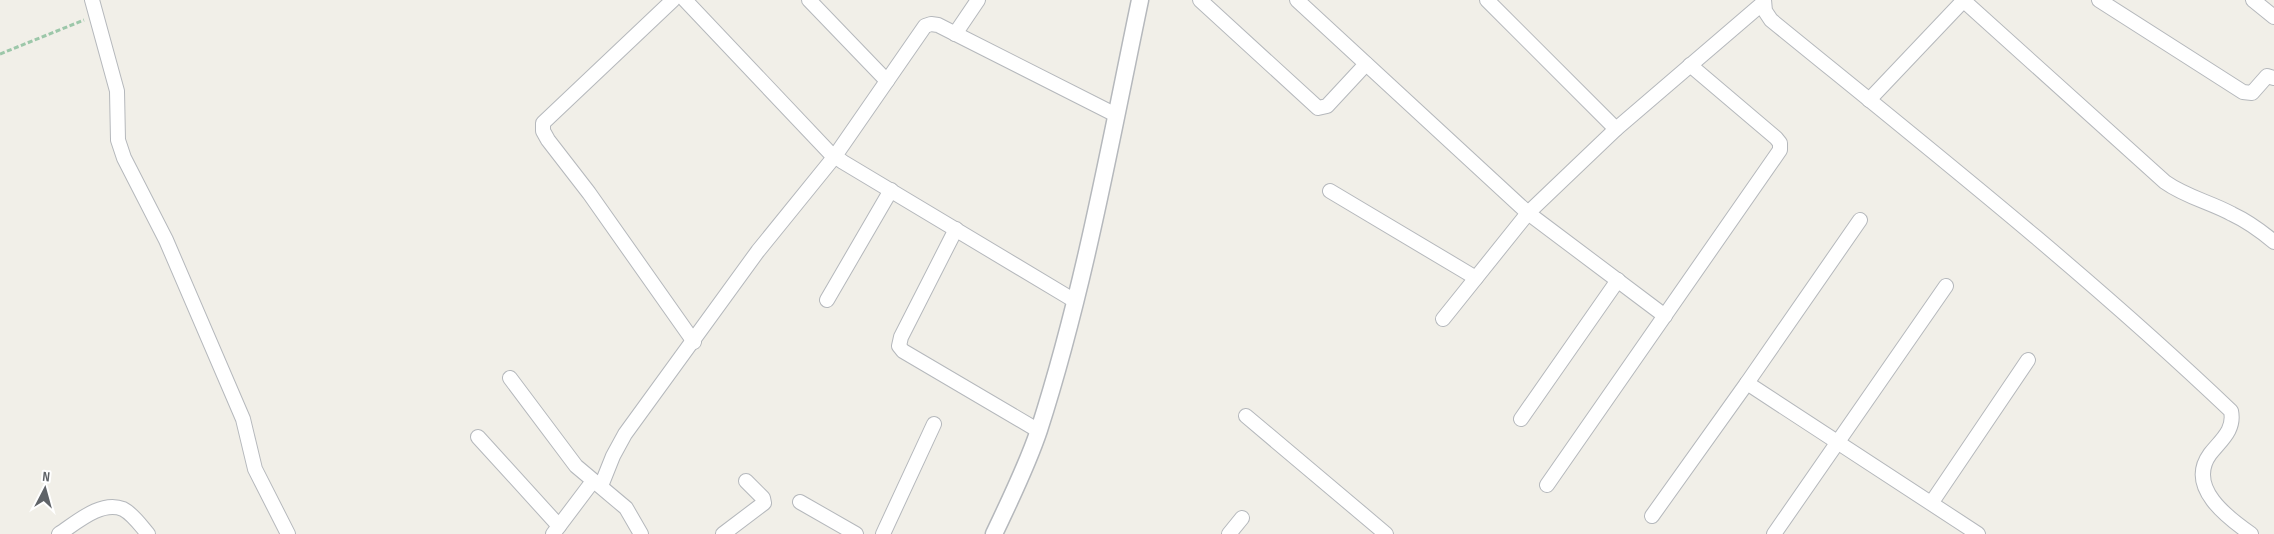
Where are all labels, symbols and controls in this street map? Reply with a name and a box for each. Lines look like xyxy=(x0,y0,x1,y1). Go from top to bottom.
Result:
north arrow xyxy=(20,464,70,514)
text: N xyxy=(42,468,51,485)

